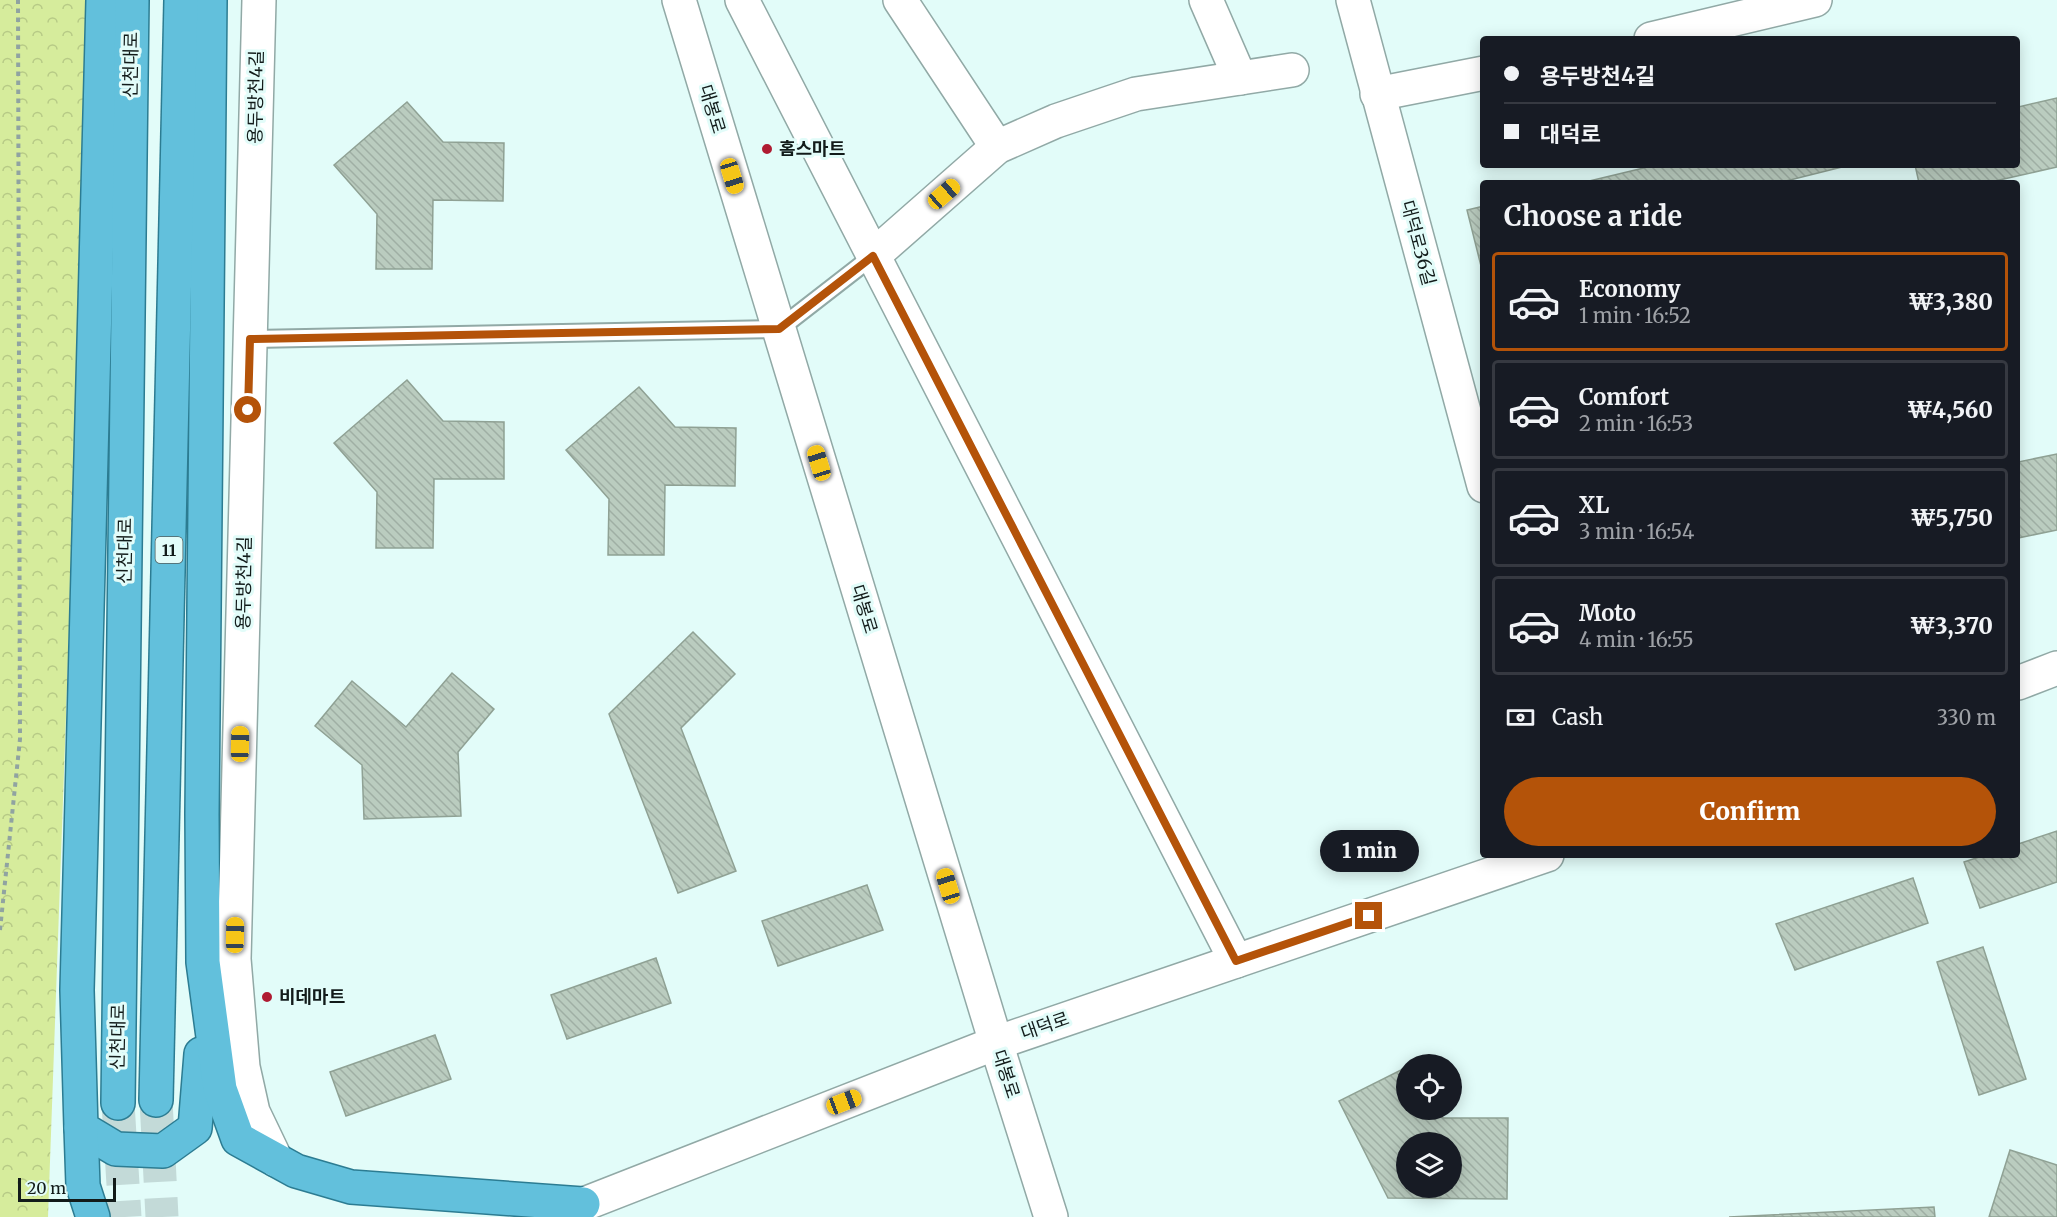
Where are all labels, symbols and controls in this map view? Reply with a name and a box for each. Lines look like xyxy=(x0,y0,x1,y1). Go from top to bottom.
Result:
street label: 신천대로 xyxy=(118,32,143,98)
street label: 용두방천4길 xyxy=(243,50,268,144)
text: 용두방천4길 xyxy=(1540,62,1655,90)
street label: 대봉로 xyxy=(694,82,731,136)
text: 대덕로 xyxy=(1540,120,1601,148)
place label: 홈스마트 xyxy=(779,137,845,160)
marker: 홈스마트 xyxy=(760,142,774,156)
car xyxy=(718,156,746,196)
car xyxy=(925,175,963,213)
street label: 대덕로36길 xyxy=(1396,198,1441,288)
text: Choose a ride xyxy=(1504,199,1682,233)
icon: car xyxy=(1507,275,1561,329)
text: Economy xyxy=(1579,275,1680,303)
text: ₩3,380 xyxy=(1909,288,1993,316)
text: 1 min · 16:52 xyxy=(1579,303,1691,328)
icon: car xyxy=(1507,383,1561,437)
text: Comfort xyxy=(1579,383,1669,411)
route start xyxy=(234,396,261,423)
text: ₩4,560 xyxy=(1908,396,1993,424)
text: 2 min · 16:53 xyxy=(1579,411,1693,436)
car xyxy=(805,443,833,483)
icon: car xyxy=(1507,491,1561,545)
text: XL xyxy=(1579,491,1609,519)
text: ₩5,750 xyxy=(1911,504,1993,532)
street label: 신천대로 xyxy=(112,518,137,584)
text: 3 min · 16:54 xyxy=(1579,519,1694,544)
street label: 용두방천4길 xyxy=(231,536,256,630)
road number: 11 xyxy=(156,537,182,563)
street label: 대봉로 xyxy=(846,582,883,636)
icon: car xyxy=(1507,599,1561,653)
text: Moto xyxy=(1579,599,1636,627)
text: ₩3,370 xyxy=(1910,612,1993,640)
text: 4 min · 16:55 xyxy=(1579,627,1694,652)
icon: cash xyxy=(1504,701,1537,734)
text: Cash xyxy=(1552,703,1603,731)
text: 330 m xyxy=(1937,705,1996,730)
car xyxy=(231,726,249,762)
button: Confirm xyxy=(1504,777,1996,846)
callout: 1 min xyxy=(1320,829,1418,871)
text: 1 min xyxy=(1342,838,1397,863)
car xyxy=(934,866,962,906)
route end xyxy=(1355,902,1382,929)
car xyxy=(226,917,244,953)
place label: 비데마트 xyxy=(279,985,345,1008)
marker: 비데마트 xyxy=(260,990,274,1004)
street label: 신천대로 xyxy=(105,1004,130,1070)
street label: 대덕로 xyxy=(1018,1007,1072,1044)
street label: 대봉로 xyxy=(988,1047,1025,1101)
map controls xyxy=(1396,1054,1462,1198)
button: locate xyxy=(1396,1054,1462,1120)
car xyxy=(824,1087,864,1117)
button: layers xyxy=(1396,1132,1462,1198)
scale bar xyxy=(18,1175,116,1202)
text: 20 m xyxy=(27,1178,66,1198)

